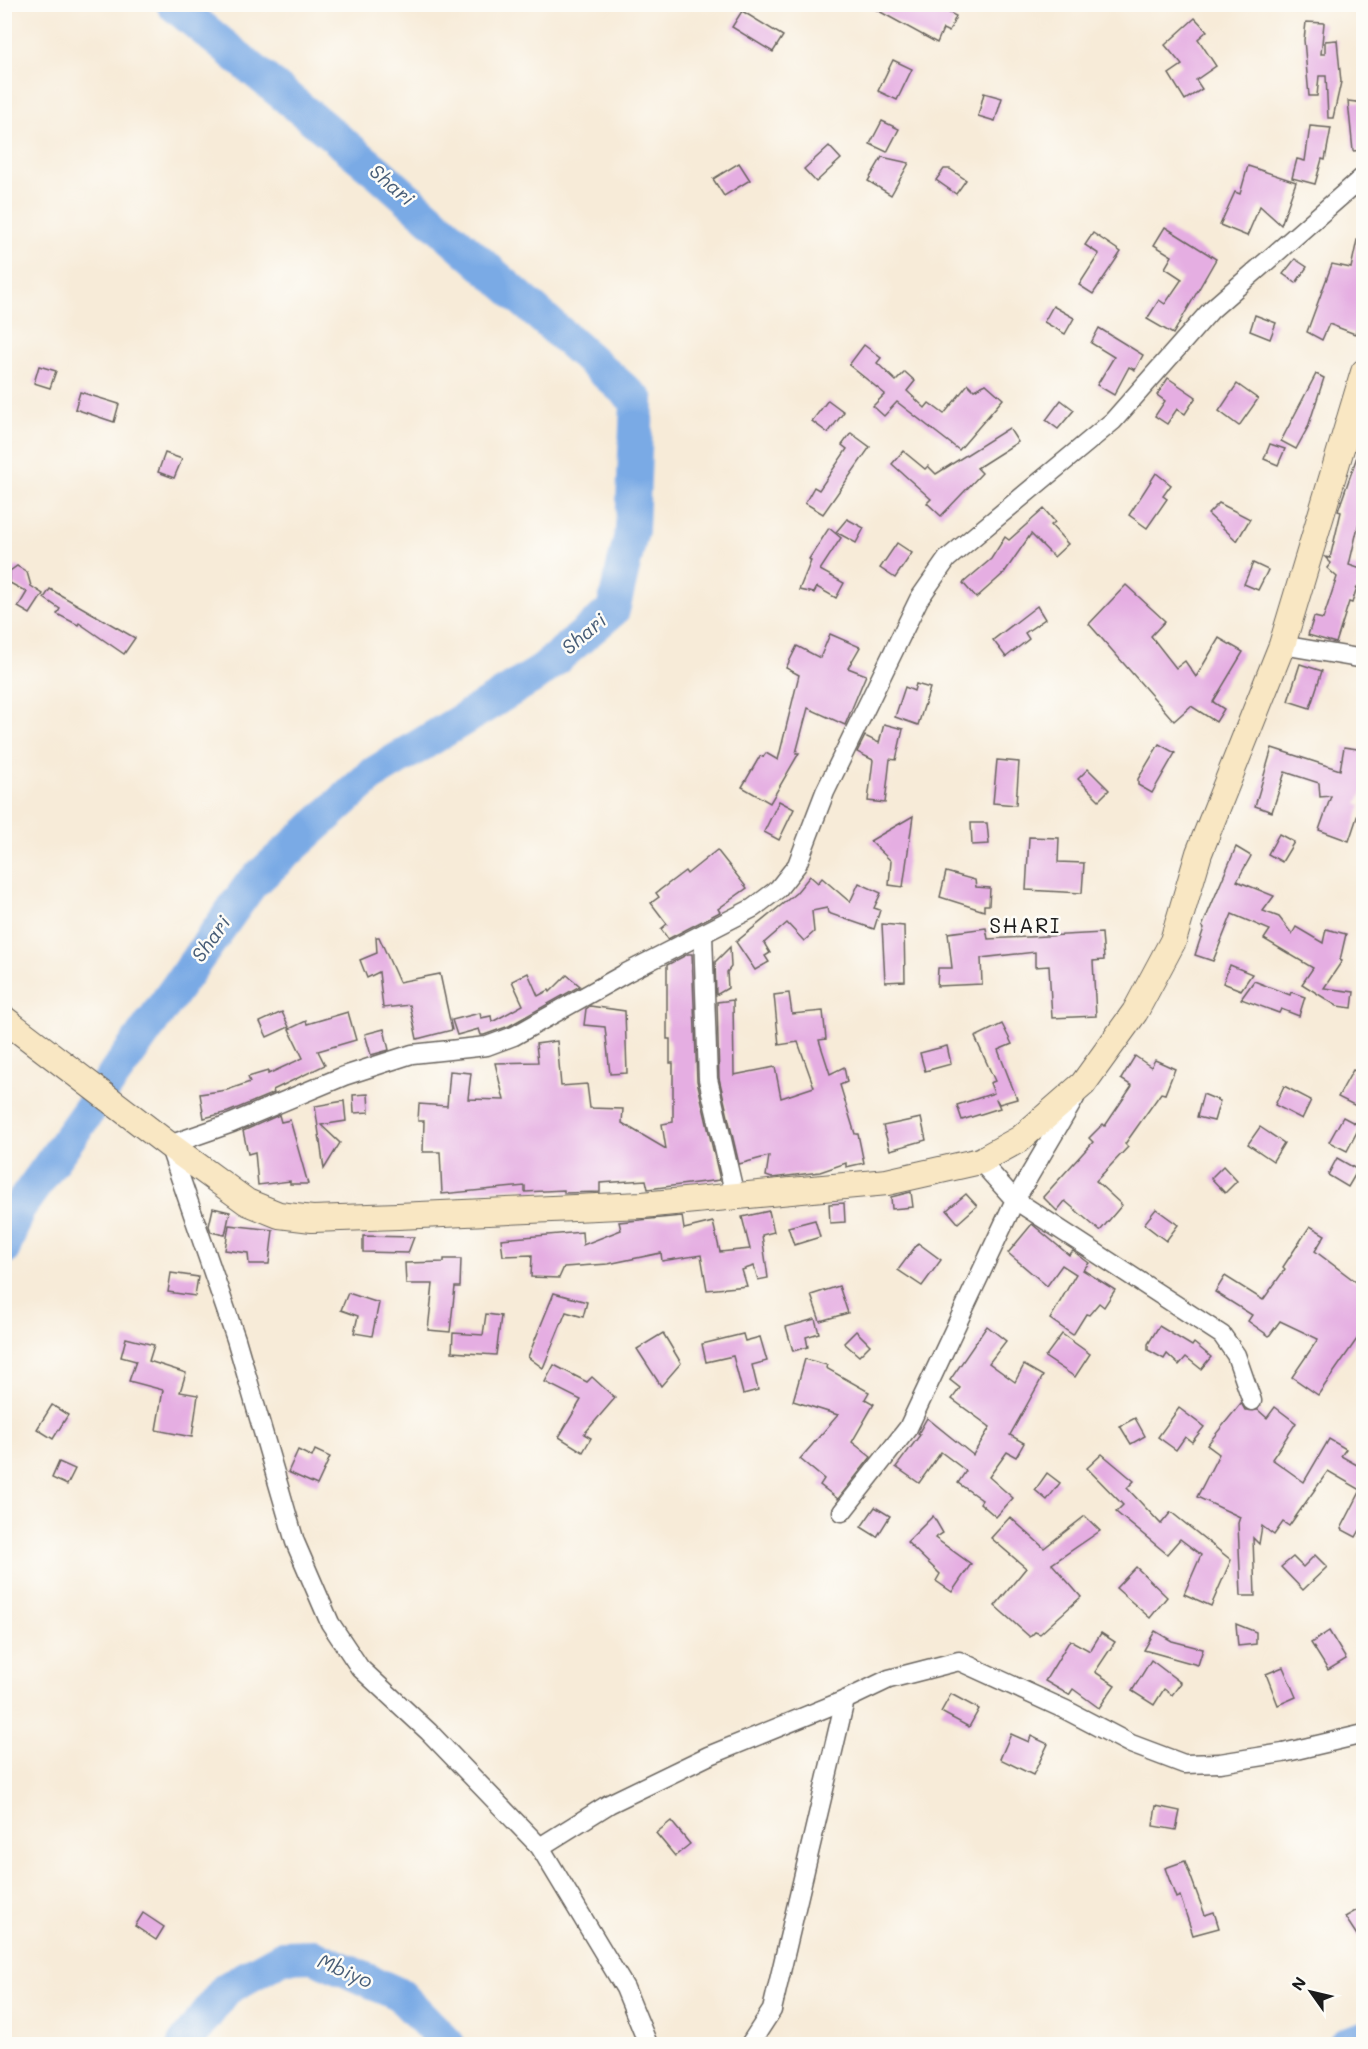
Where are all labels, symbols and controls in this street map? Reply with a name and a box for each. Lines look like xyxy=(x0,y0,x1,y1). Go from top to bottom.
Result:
water label: Shari xyxy=(365,158,421,211)
water label: Shari xyxy=(555,606,612,660)
water label: Shari xyxy=(185,909,236,967)
district label: SHARI xyxy=(989,911,1061,938)
water label: Mbiyo xyxy=(314,1947,377,1993)
north arrow xyxy=(1281,1962,1341,2022)
text: N xyxy=(1286,1972,1310,1994)

